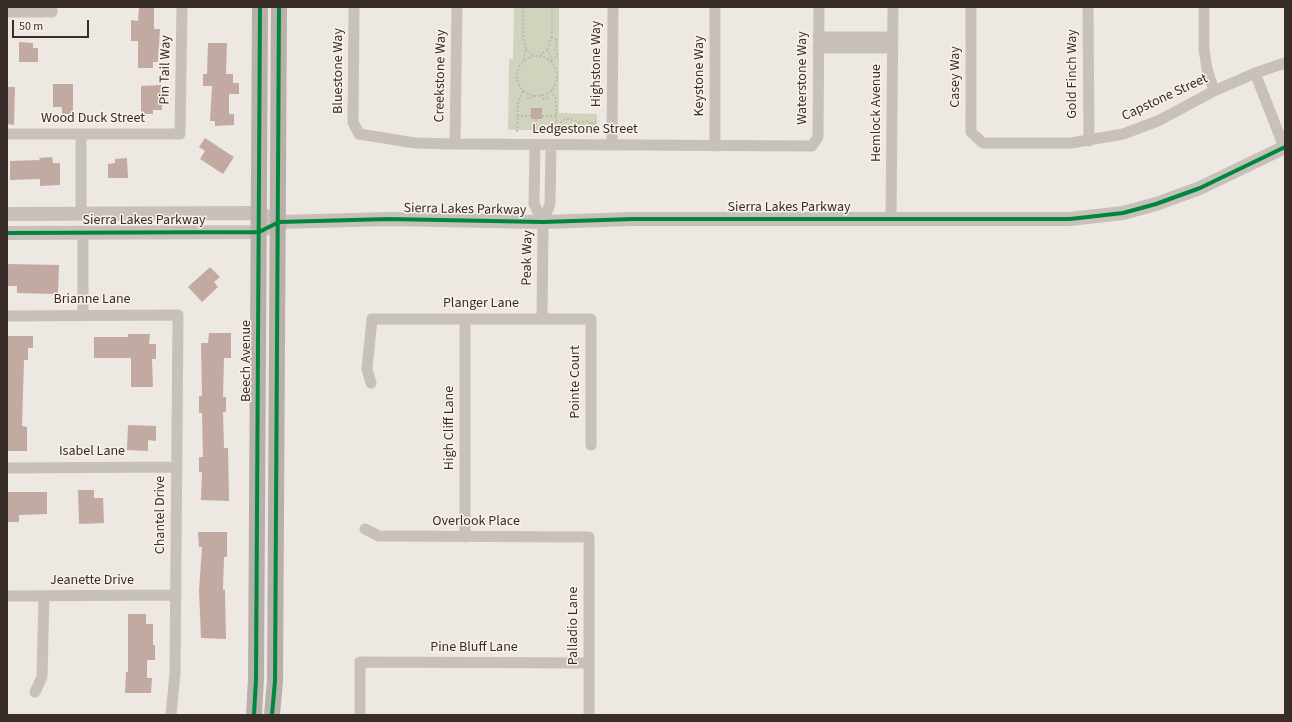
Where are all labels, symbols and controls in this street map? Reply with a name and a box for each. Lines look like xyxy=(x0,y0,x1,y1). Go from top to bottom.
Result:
scale bar xyxy=(14,12,91,38)
text: 50 m xyxy=(19,18,43,35)
street label: Highstone Way xyxy=(589,21,605,107)
street label: Bluestone Way xyxy=(331,28,347,114)
street label: Creekstone Way xyxy=(432,29,450,123)
street label: Gold Finch Way xyxy=(1065,29,1081,119)
street label: Waterstone Way xyxy=(795,31,811,125)
street label: Pin Tail Way xyxy=(157,35,175,105)
street label: Keystone Way xyxy=(692,35,708,117)
street label: Casey Way xyxy=(948,46,964,108)
street label: Hemlock Avenue xyxy=(869,64,885,162)
street label: Capstone Street xyxy=(1119,71,1211,125)
street label: Wood Duck Street xyxy=(41,111,145,127)
street label: Ledgestone Street xyxy=(532,122,638,138)
street label: Sierra Lakes Parkway xyxy=(728,200,850,216)
street label: Sierra Lakes Parkway xyxy=(403,201,527,219)
street label: Sierra Lakes Parkway xyxy=(83,213,205,229)
street label: Peak Way xyxy=(519,230,537,286)
street label: Brianne Lane xyxy=(53,292,131,308)
street label: Planger Lane xyxy=(443,296,519,312)
street label: Beech Avenue xyxy=(239,320,255,402)
street label: Pointe Court xyxy=(568,345,584,419)
street label: High Cliff Lane xyxy=(442,386,458,470)
street label: Isabel Lane xyxy=(59,444,125,460)
street label: Chantel Drive xyxy=(153,476,169,554)
street label: Overlook Place xyxy=(432,514,520,530)
street label: Jeanette Drive xyxy=(50,573,134,589)
street label: Palladio Lane xyxy=(566,587,582,665)
street label: Pine Bluff Lane xyxy=(430,640,518,656)

